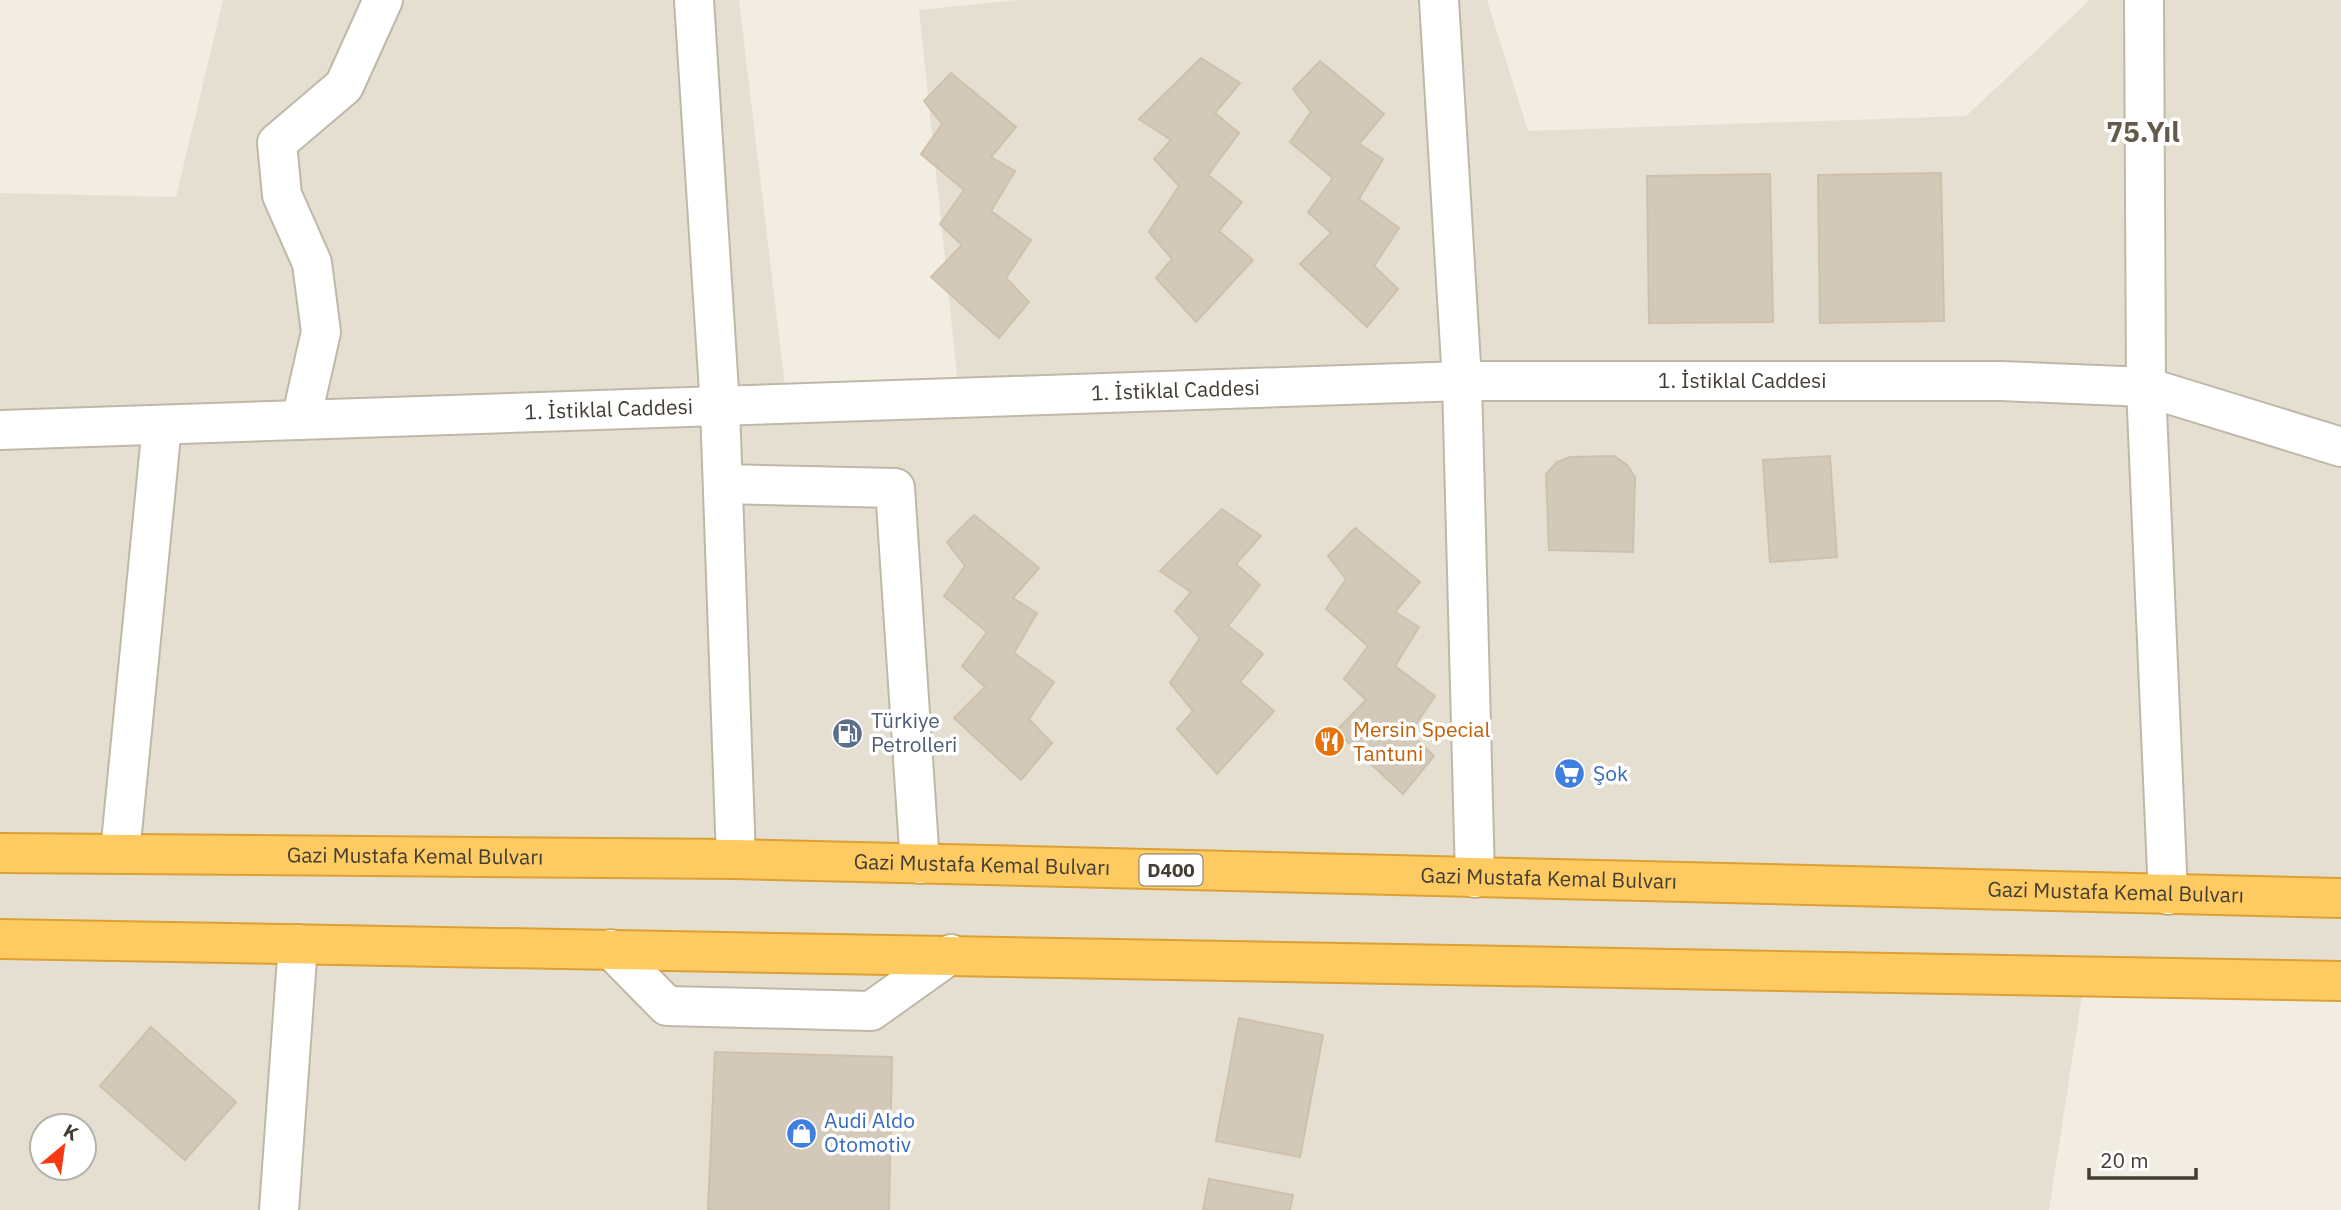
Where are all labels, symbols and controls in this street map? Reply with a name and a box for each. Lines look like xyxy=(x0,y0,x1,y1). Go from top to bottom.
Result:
district label: 75.Yıl xyxy=(2106,113,2180,150)
street label: 1. İstiklal Caddesi xyxy=(1658,366,1827,394)
street label: 1. İstiklal Caddesi xyxy=(1090,373,1260,406)
street label: 1. İstiklal Caddesi xyxy=(524,392,693,425)
place label: Türkiye Petrolleri xyxy=(871,706,957,758)
place label: Mersin Special Tantuni xyxy=(1353,715,1491,767)
fuel station icon: Türkiye Petrolleri xyxy=(831,716,865,750)
restaurant icon: Mersin Special Tantuni xyxy=(1313,725,1347,759)
supermarket icon: Şok xyxy=(1553,757,1587,791)
place label: Şok xyxy=(1593,759,1628,787)
street label: Gazi Mustafa Kemal Bulvarı xyxy=(287,840,543,870)
street label: Gazi Mustafa Kemal Bulvarı xyxy=(853,847,1111,881)
road number: D400 xyxy=(1140,855,1202,886)
street label: Gazi Mustafa Kemal Bulvarı xyxy=(1420,861,1677,895)
street label: Gazi Mustafa Kemal Bulvarı xyxy=(1987,874,2244,909)
place label: Audi Aldo Otomotiv xyxy=(824,1106,915,1158)
north arrow xyxy=(28,1112,98,1182)
shop icon: Audi Aldo Otomotiv xyxy=(784,1116,818,1150)
text: K xyxy=(60,1118,83,1146)
scale bar xyxy=(2089,1136,2196,1180)
text: 20 m xyxy=(2100,1146,2149,1174)

